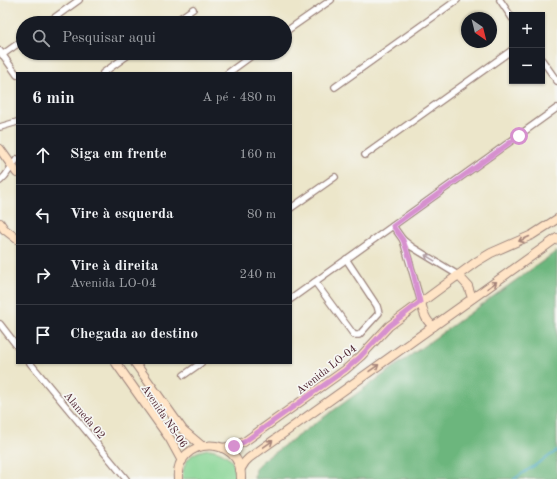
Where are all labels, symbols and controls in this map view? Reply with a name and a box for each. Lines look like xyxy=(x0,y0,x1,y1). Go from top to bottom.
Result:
north arrow xyxy=(461,12,497,48)
map controls xyxy=(509,12,545,84)
button: + xyxy=(509,12,545,48)
search box xyxy=(16,16,292,60)
icon: search xyxy=(30,27,52,49)
text: Pesquisar aqui xyxy=(62,31,156,46)
button: − xyxy=(509,48,545,84)
text: 6 min xyxy=(32,90,75,107)
text: A pé · 480 m xyxy=(202,91,276,104)
route start xyxy=(510,127,528,145)
icon: ahead xyxy=(32,144,54,166)
text: Siga em frente xyxy=(70,147,167,162)
text: 160 m xyxy=(239,148,276,161)
icon: left xyxy=(32,204,54,226)
text: Vire à esquerda xyxy=(70,207,174,222)
text: 80 m xyxy=(247,208,276,221)
one-way arrow xyxy=(518,236,530,243)
one-way arrow xyxy=(425,254,436,262)
text: Vire à direita xyxy=(70,259,158,274)
icon: right xyxy=(32,264,54,286)
text: 240 m xyxy=(239,268,276,281)
text: Avenida LO-04 xyxy=(70,277,156,290)
one-way arrow xyxy=(486,280,497,289)
icon: arrive xyxy=(32,324,54,346)
text: Chegada ao destino xyxy=(70,327,198,342)
street label: Avenida LO-04 xyxy=(295,343,359,397)
one-way arrow xyxy=(369,364,380,372)
street label: Avenida NS-06 xyxy=(139,383,189,450)
street label: Alameda 02 xyxy=(61,390,107,442)
route end xyxy=(225,437,243,455)
one-way arrow xyxy=(263,440,274,448)

